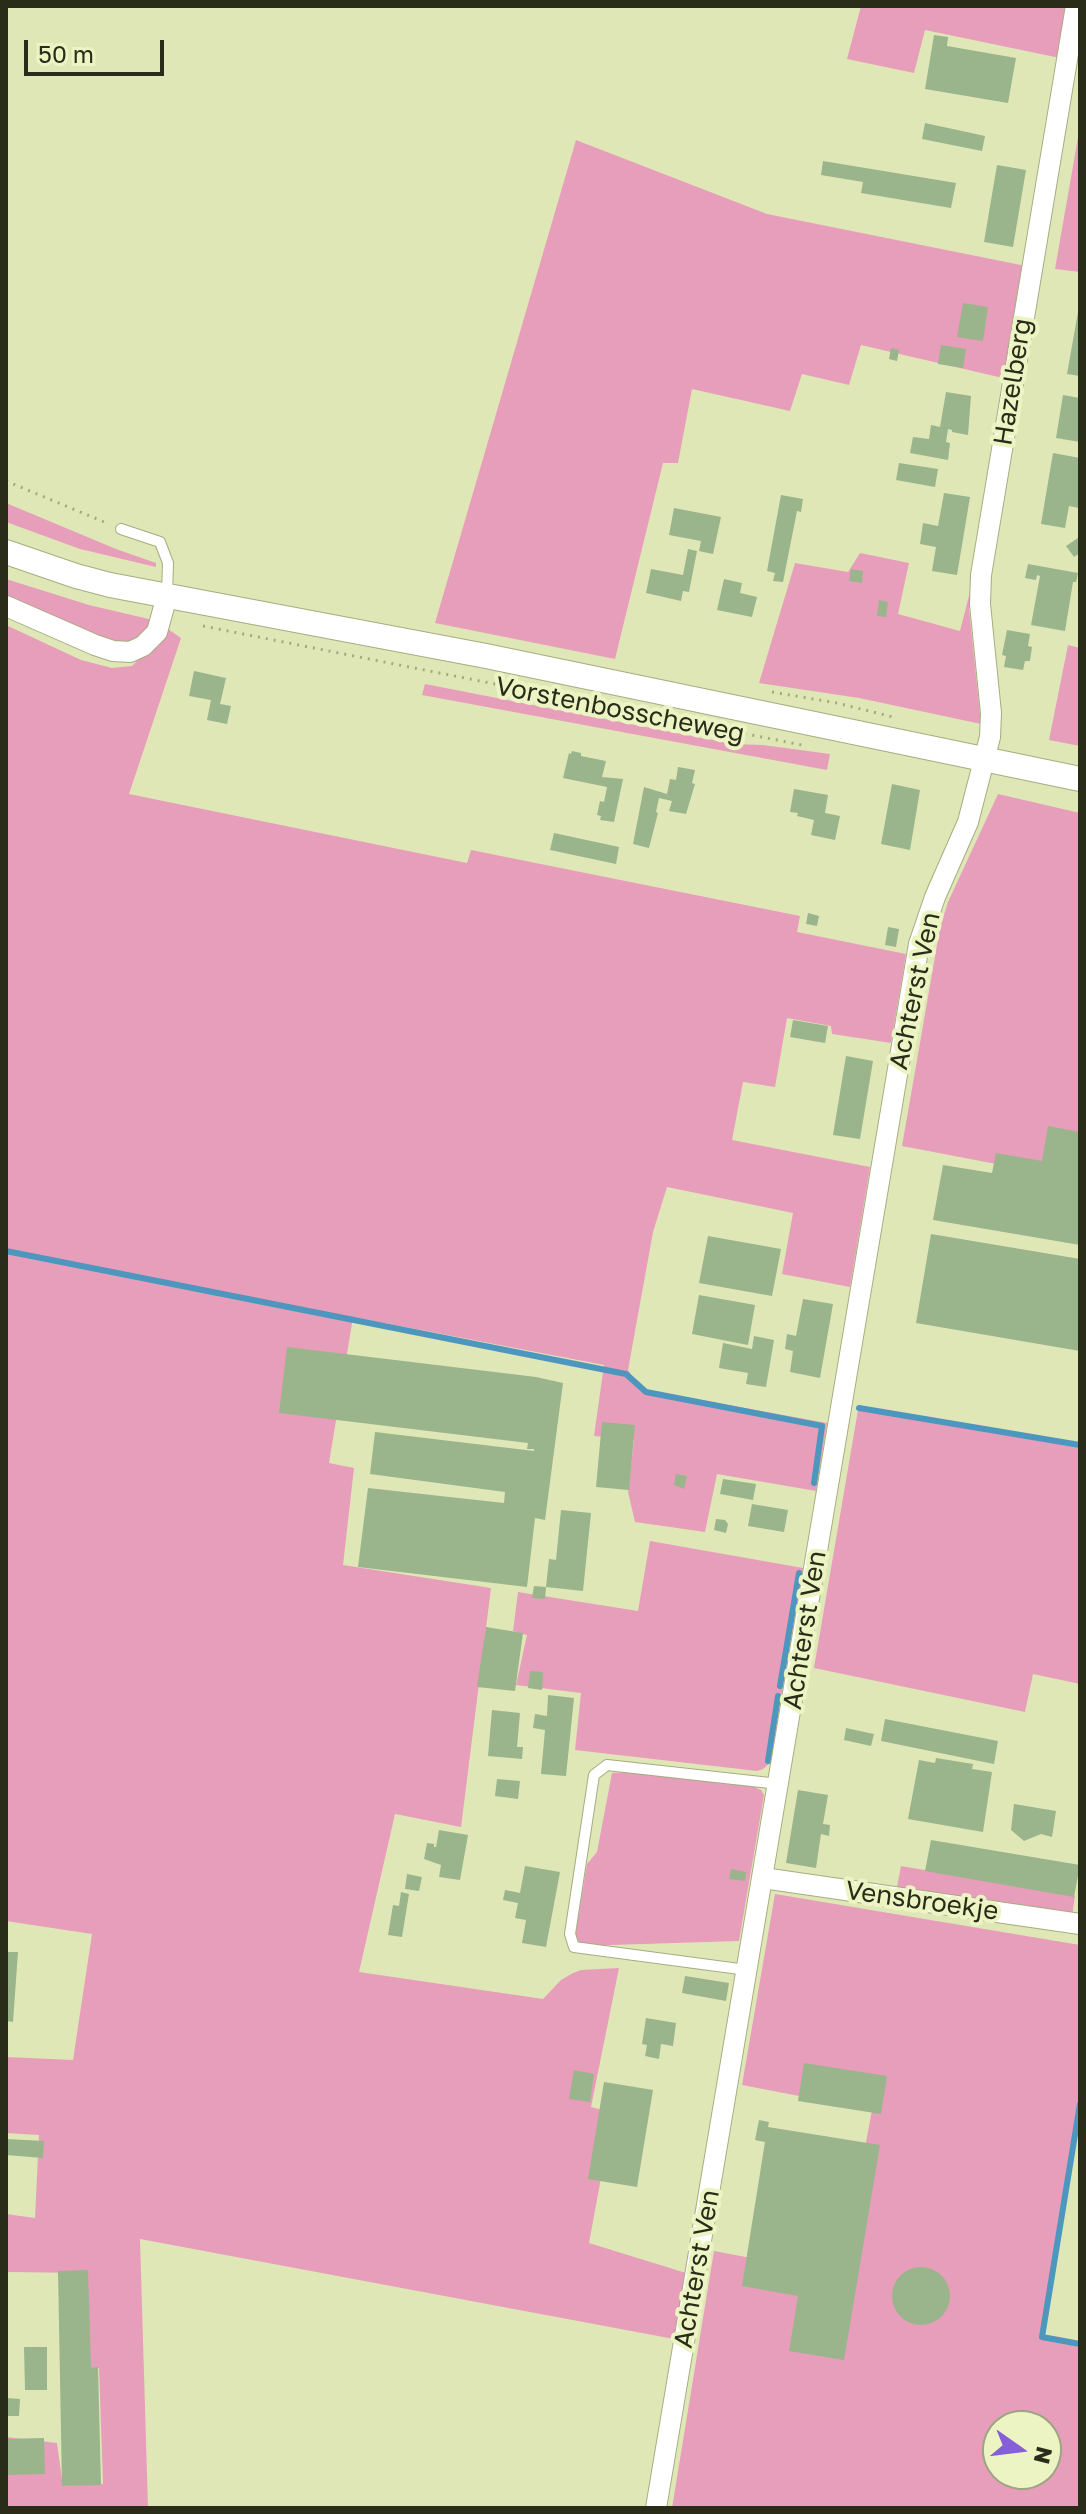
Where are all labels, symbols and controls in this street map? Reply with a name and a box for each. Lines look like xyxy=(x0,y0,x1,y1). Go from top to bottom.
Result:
scale bar xyxy=(28,24,168,74)
text: 50 m xyxy=(38,39,94,68)
street label: Hazelberg xyxy=(988,316,1038,448)
street label: Vorstenbosscheweg xyxy=(493,671,747,749)
street label: Achterst Ven xyxy=(883,909,947,1073)
street label: Achterst Ven xyxy=(777,1548,833,1712)
street label: Vensbroekje xyxy=(844,1875,1000,1927)
street label: Achterst Ven xyxy=(668,2187,726,2351)
north arrow xyxy=(982,2410,1062,2490)
text: N xyxy=(1029,2444,1059,2467)

